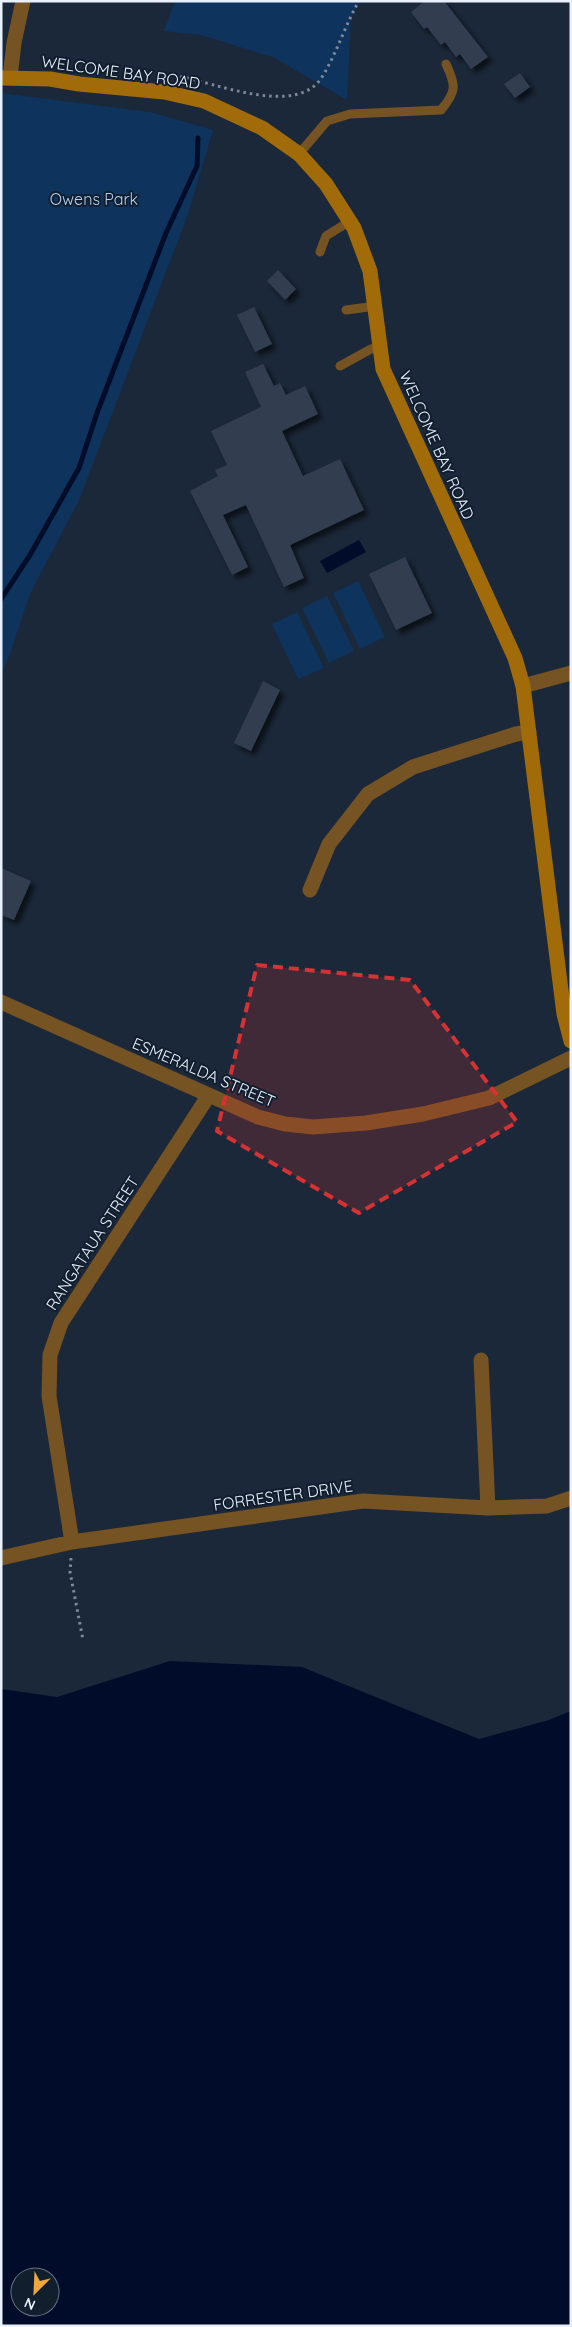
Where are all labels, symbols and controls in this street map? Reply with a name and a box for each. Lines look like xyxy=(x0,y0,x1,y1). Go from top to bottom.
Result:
street label: WELCOME BAY ROAD xyxy=(40,51,202,93)
park label: Owens Park xyxy=(50,189,138,209)
street label: WELCOME BAY ROAD xyxy=(395,368,479,522)
street label: ESMERALDA STREET xyxy=(130,1033,279,1111)
street label: RANGATAUA STREET xyxy=(41,1172,143,1314)
street label: FORRESTER DRIVE xyxy=(212,1475,354,1515)
north arrow xyxy=(10,2267,60,2317)
text: N xyxy=(21,2294,38,2314)

